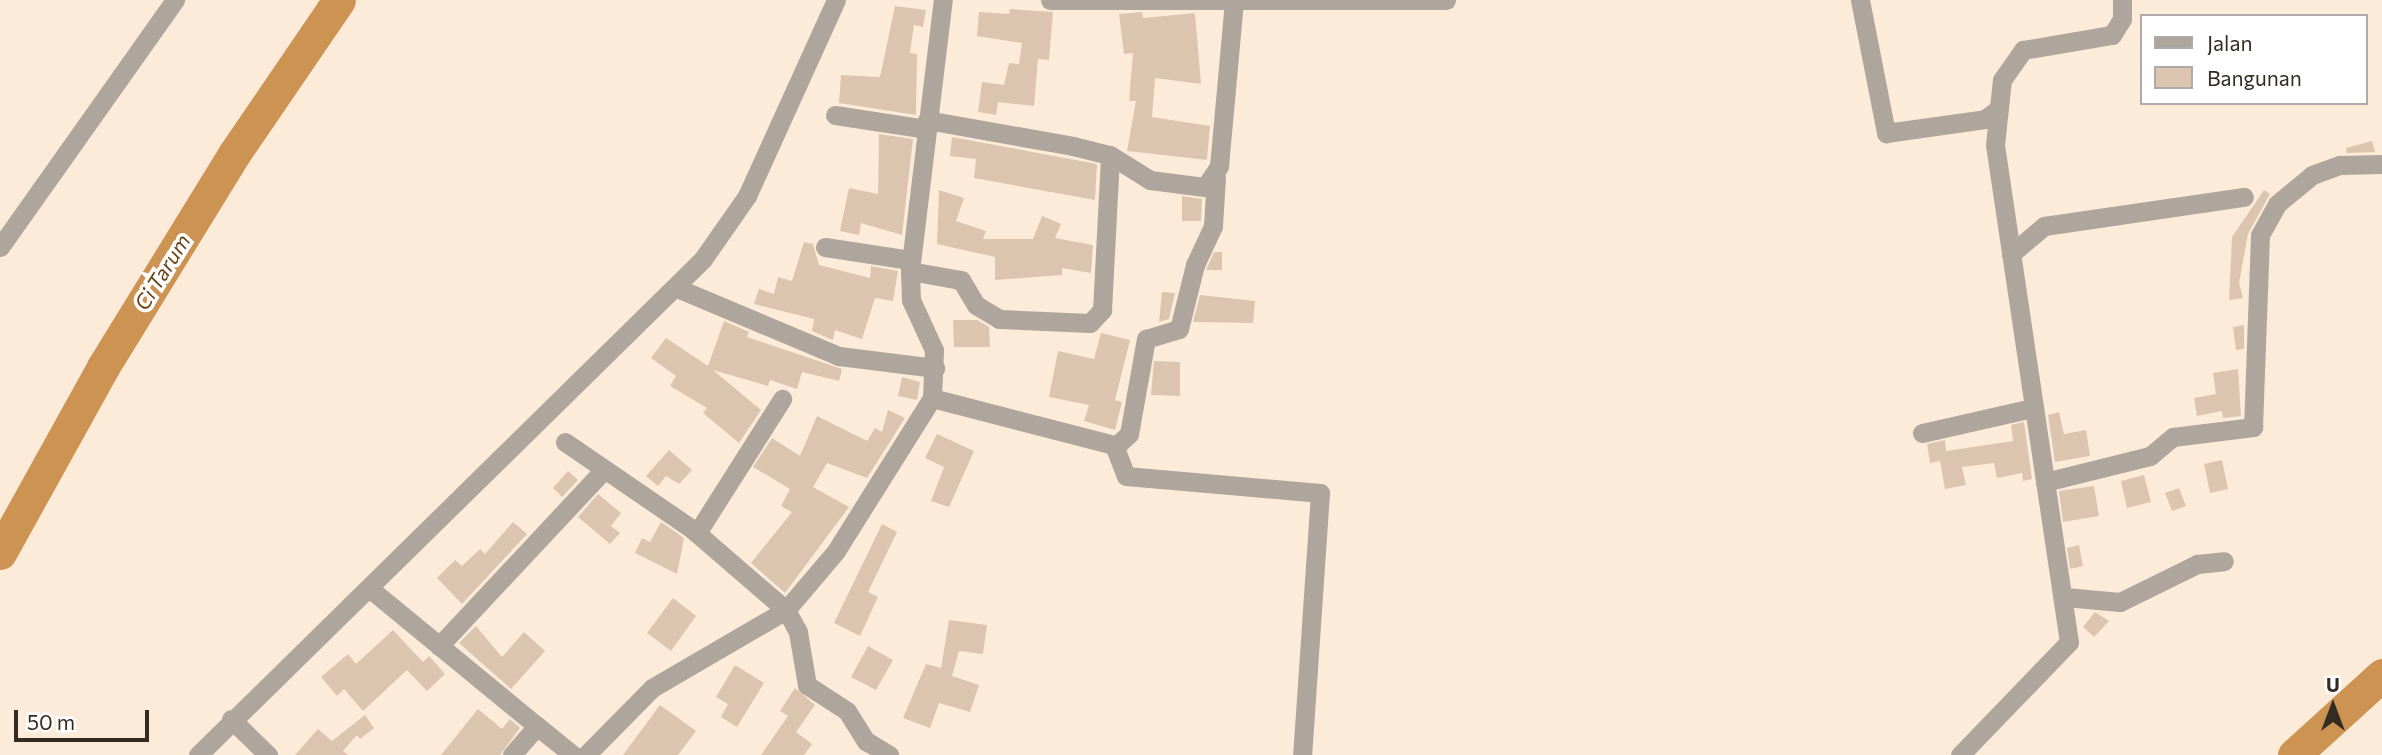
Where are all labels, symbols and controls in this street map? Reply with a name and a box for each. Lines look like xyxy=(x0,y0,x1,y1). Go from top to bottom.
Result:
legend xyxy=(2140,14,2368,105)
text: Jalan xyxy=(2207,30,2252,55)
text: Bangunan xyxy=(2207,65,2302,90)
water label: Ci Tarum xyxy=(129,229,195,315)
north arrow xyxy=(2298,671,2368,741)
text: U xyxy=(2326,673,2340,696)
scale bar xyxy=(18,696,152,740)
text: 50 m xyxy=(27,709,75,734)

